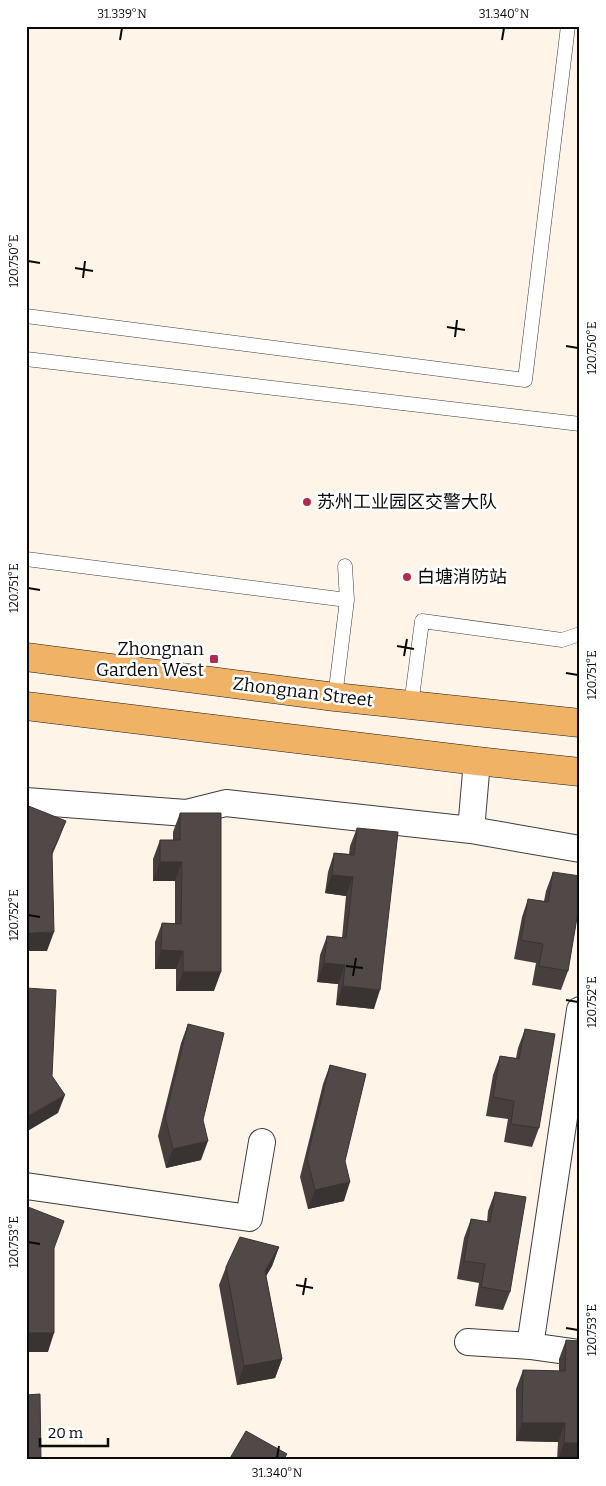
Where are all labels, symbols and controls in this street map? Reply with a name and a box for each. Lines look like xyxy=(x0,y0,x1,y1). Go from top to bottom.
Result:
text: 31.339°N xyxy=(97,7,147,21)
text: 31.340°N xyxy=(479,7,530,21)
text: 120.750°E xyxy=(7,235,21,287)
text: 120.750°E xyxy=(585,322,599,374)
place label: 苏州工业园区交警大队 xyxy=(317,491,497,513)
marker: 苏州工业园区交警大队 xyxy=(301,496,313,508)
text: 120.751°E xyxy=(7,563,21,613)
place label: 白塘消防站 xyxy=(417,566,507,588)
marker: 白塘消防站 xyxy=(401,571,413,583)
place label: Zhongnan Garden West xyxy=(96,638,205,681)
text: 120.751°E xyxy=(585,650,599,700)
marker: Zhongnan Garden West xyxy=(208,653,220,665)
street label: Zhongnan Street xyxy=(232,672,375,712)
text: 120.752°E xyxy=(7,889,21,941)
text: 120.752°E xyxy=(585,976,599,1028)
text: 120.753°E xyxy=(7,1216,21,1268)
text: 120.753°E xyxy=(585,1304,599,1356)
scale bar xyxy=(40,1416,108,1448)
text: 20 m xyxy=(48,1424,84,1442)
text: 31.340°N xyxy=(252,1466,303,1480)

